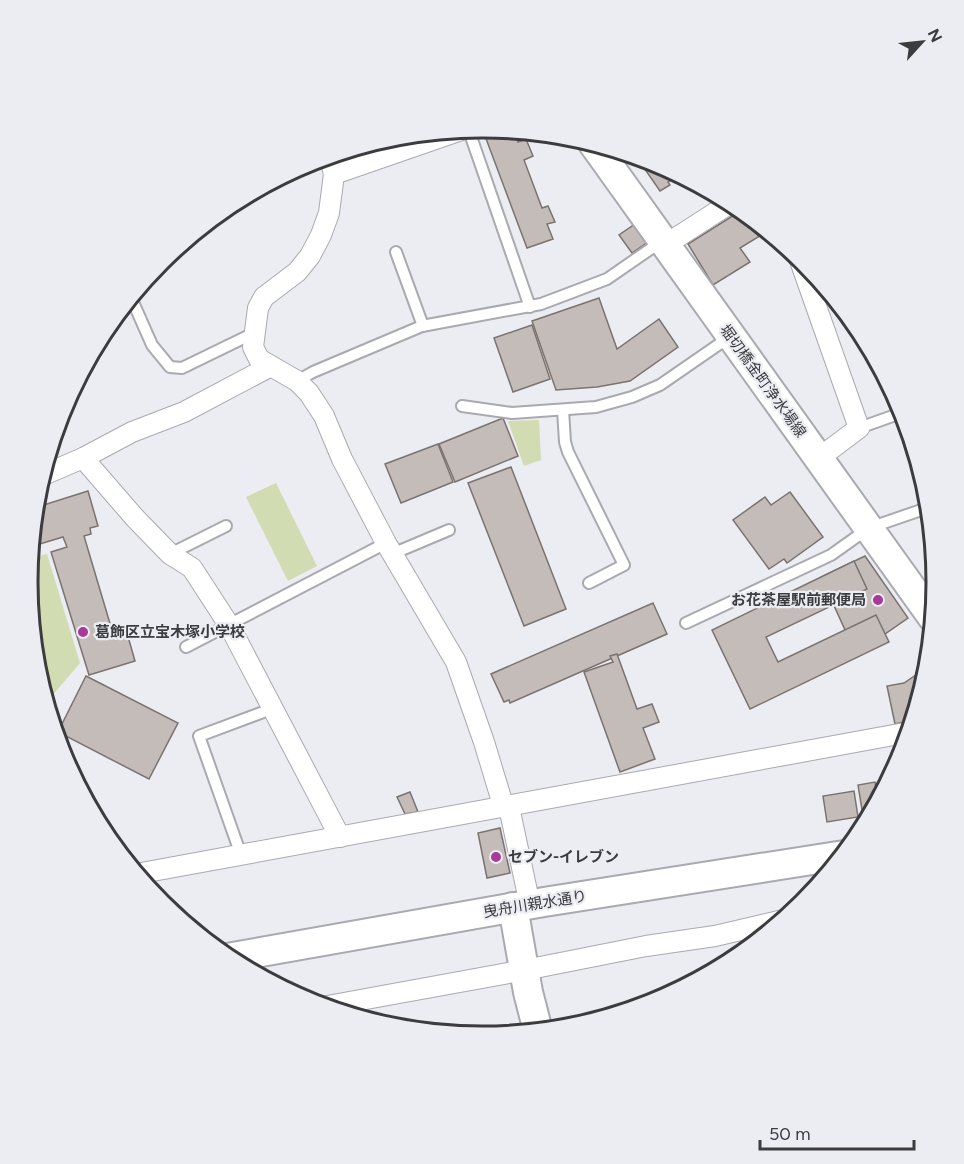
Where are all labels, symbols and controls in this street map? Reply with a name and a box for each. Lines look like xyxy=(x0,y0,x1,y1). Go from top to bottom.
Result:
north arrow xyxy=(892,12,952,72)
text: N xyxy=(924,26,946,45)
street label: 堀切橋金町浄水場線 xyxy=(716,321,810,441)
place label: お花茶屋駅前郵便局 xyxy=(731,591,866,609)
marker: お花茶屋駅前郵便局 xyxy=(871,593,885,607)
place label: 葛飾区立宝木塚小学校 xyxy=(95,623,245,641)
marker: 葛飾区立宝木塚小学校 xyxy=(76,625,90,639)
place label: セブン-イレブン xyxy=(508,848,619,866)
marker: セブン-イレブン xyxy=(489,850,503,864)
street label: 曳舟川親水通り xyxy=(482,887,588,921)
scale bar xyxy=(760,1113,914,1151)
text: 50 m xyxy=(769,1123,811,1145)

